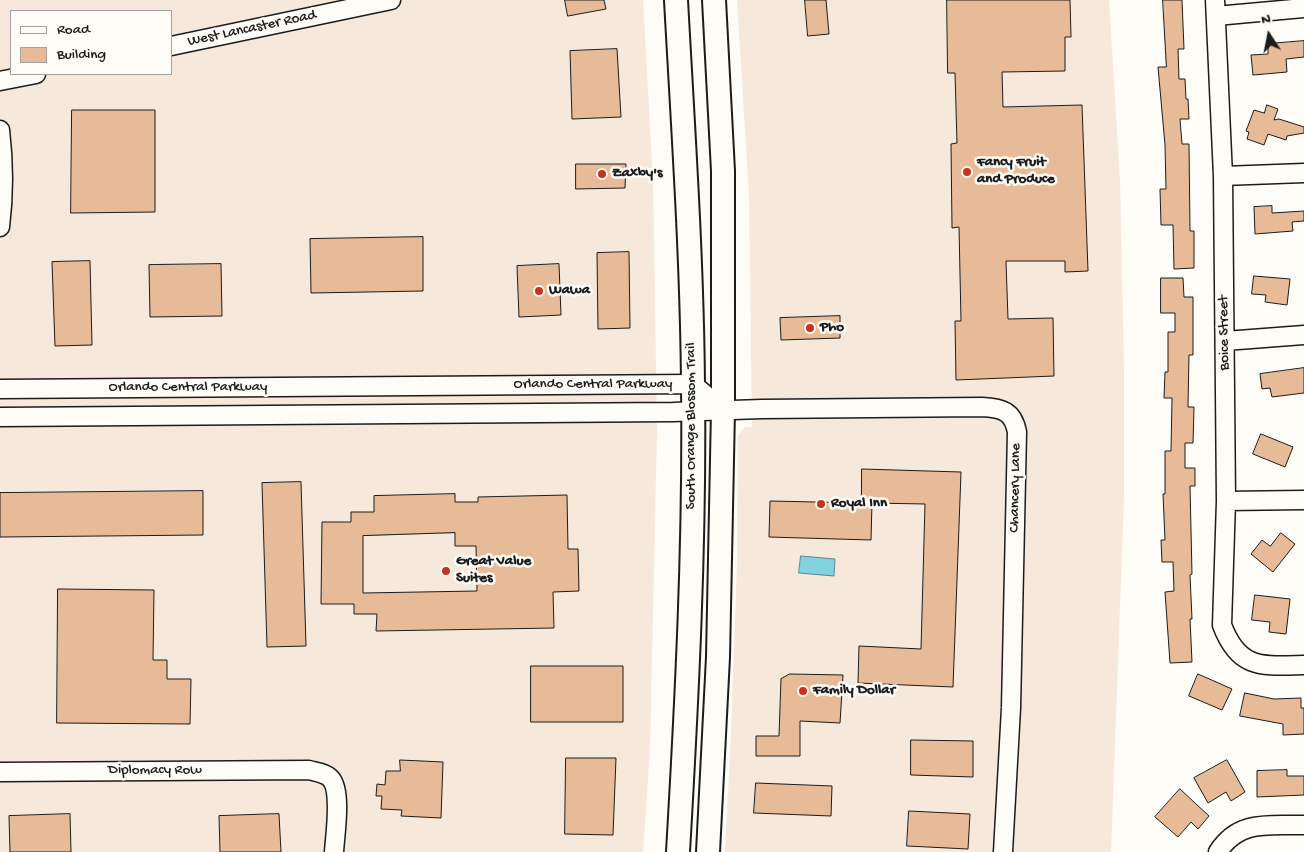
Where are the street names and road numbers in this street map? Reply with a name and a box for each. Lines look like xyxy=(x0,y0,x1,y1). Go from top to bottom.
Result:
street label: West Lancaster Road xyxy=(186,7,318,51)
street label: Boice Street xyxy=(1215,295,1235,371)
street label: South Orange Blossom Trail xyxy=(683,343,701,509)
street label: Orlando Central Parkway xyxy=(514,376,672,394)
street label: Orlando Central Parkway xyxy=(109,379,267,397)
street label: Chancery Lane xyxy=(1006,443,1026,533)
street label: Diplomacy Row xyxy=(108,762,202,780)

